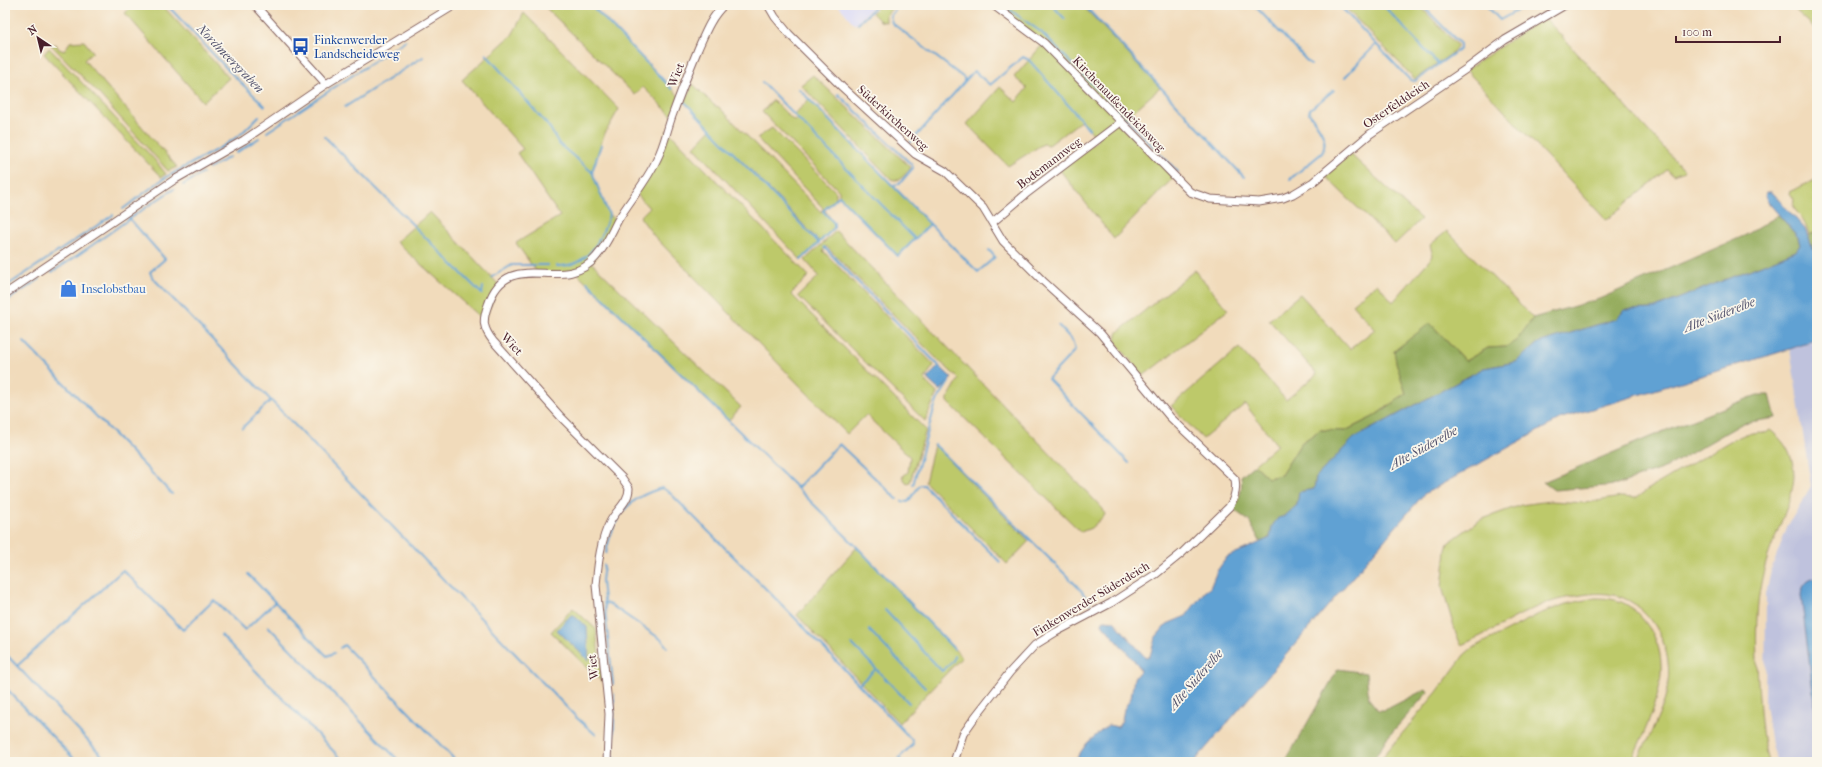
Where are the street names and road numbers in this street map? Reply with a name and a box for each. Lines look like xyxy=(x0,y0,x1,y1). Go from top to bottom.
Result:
street label: Kirchenaußendeichsweg xyxy=(1070,53,1169,155)
street label: Wiet xyxy=(664,60,688,90)
street label: Osterfelddeich xyxy=(1360,77,1432,131)
street label: Süderkirchenweg xyxy=(855,82,932,154)
street label: Bodemannweg xyxy=(1014,134,1084,192)
street label: Wiet xyxy=(498,329,526,359)
street label: Finkenwerder Süderdeich xyxy=(1030,558,1152,639)
street label: Wiet xyxy=(585,653,601,681)

